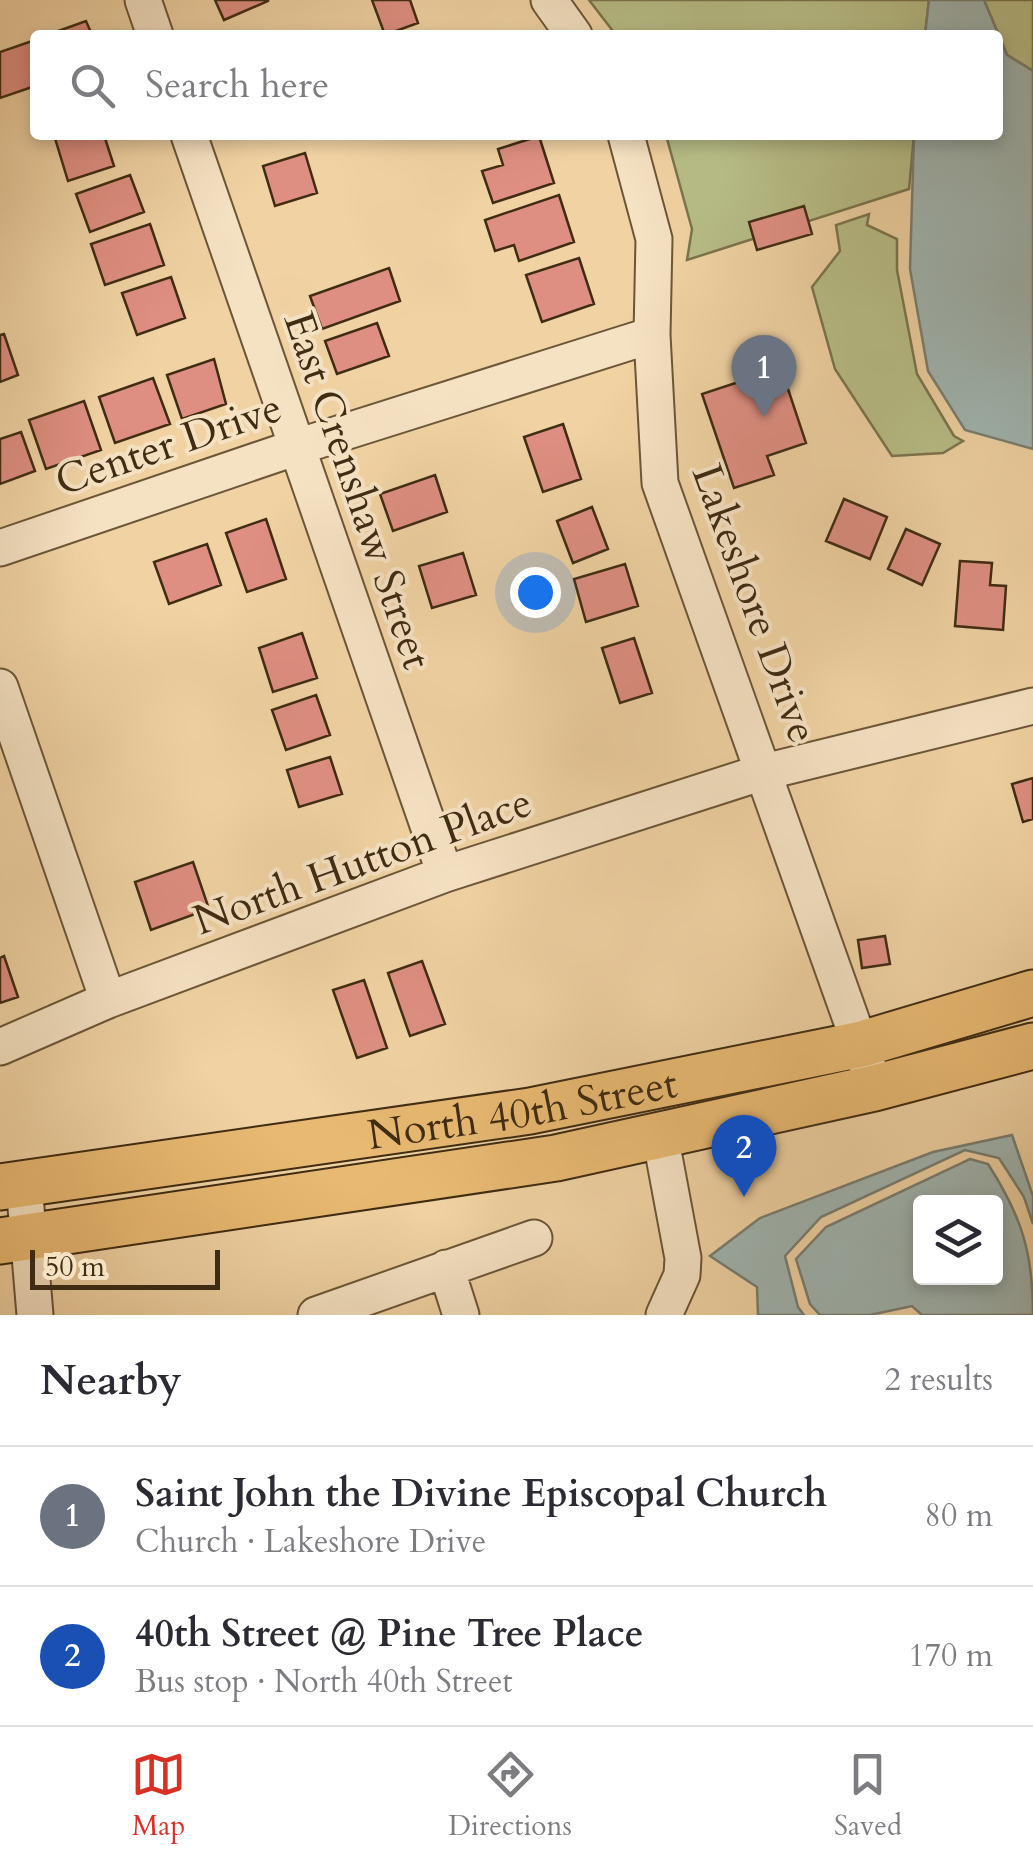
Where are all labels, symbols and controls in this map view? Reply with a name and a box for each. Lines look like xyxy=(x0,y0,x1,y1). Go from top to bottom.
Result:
search box xyxy=(30,30,1003,140)
icon: search xyxy=(65,58,120,113)
text: Search here xyxy=(145,59,329,111)
street label: East Crenshaw Street xyxy=(270,304,445,677)
pin: 1 xyxy=(732,334,796,417)
street label: Center Drive xyxy=(48,379,289,510)
street label: Lakeshore Drive xyxy=(678,456,831,751)
your location xyxy=(510,567,561,618)
street label: North Hutton Place xyxy=(186,774,539,949)
street label: North 40th Street xyxy=(364,1055,682,1164)
pin: 2 xyxy=(712,1114,776,1197)
map controls xyxy=(913,1195,1003,1285)
button: layers xyxy=(913,1195,1003,1285)
scale bar xyxy=(30,1245,220,1290)
text: 50 m xyxy=(45,1248,105,1286)
text: Nearby xyxy=(40,1352,182,1409)
text: 2 results xyxy=(885,1358,993,1402)
text: Saint John the Divine Episcopal Church xyxy=(135,1468,827,1520)
text: 1 xyxy=(64,1494,81,1538)
text: 80 m xyxy=(925,1494,993,1538)
text: Church · Lakeshore Drive xyxy=(135,1520,486,1564)
text: 40th Street @ Pine Tree Place xyxy=(135,1608,644,1660)
text: 2 xyxy=(64,1634,81,1678)
text: 170 m xyxy=(908,1634,993,1678)
text: Bus stop · North 40th Street xyxy=(135,1660,513,1704)
tab: Map xyxy=(131,1747,186,1845)
tab: Directions xyxy=(448,1747,572,1845)
tab: Saved xyxy=(834,1747,902,1845)

